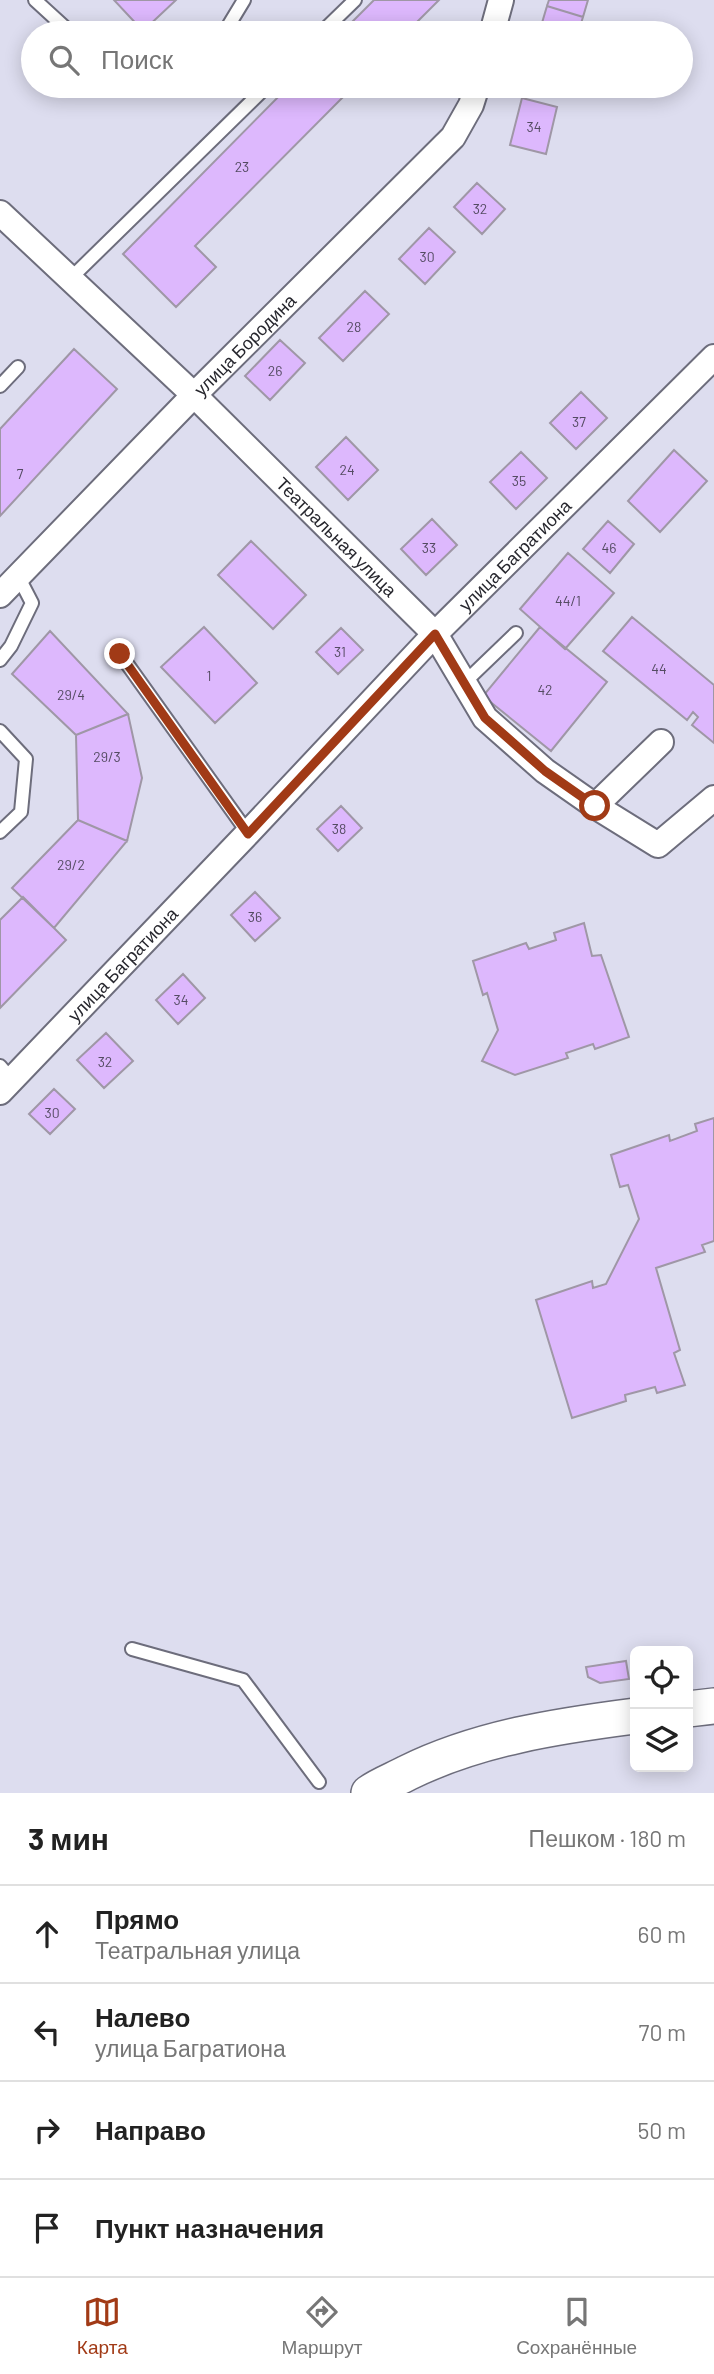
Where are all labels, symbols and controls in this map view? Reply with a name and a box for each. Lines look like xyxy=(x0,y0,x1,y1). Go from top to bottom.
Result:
search box xyxy=(21,21,693,98)
icon: search xyxy=(45,41,83,79)
text: Поиск xyxy=(101,43,173,74)
house number: 34 xyxy=(527,118,541,135)
house number: 23 xyxy=(235,158,249,175)
house number: 32 xyxy=(473,200,487,217)
house number: 30 xyxy=(419,248,435,265)
street label: улица Бородина xyxy=(189,288,301,400)
house number: 28 xyxy=(347,318,361,335)
house number: 26 xyxy=(268,362,282,379)
house number: 37 xyxy=(572,413,586,430)
house number: 24 xyxy=(339,461,355,478)
house number: 7 xyxy=(17,465,24,482)
street label: Театральная улица xyxy=(272,472,402,602)
house number: 35 xyxy=(512,472,526,489)
street label: улица Багратиона xyxy=(454,494,576,615)
house number: 33 xyxy=(422,539,436,556)
house number: 46 xyxy=(602,539,616,556)
house number: 44/1 xyxy=(555,592,581,609)
route end xyxy=(104,638,135,669)
house number: 31 xyxy=(334,643,346,660)
house number: 44 xyxy=(651,660,667,677)
house number: 1 xyxy=(207,667,211,684)
house number: 42 xyxy=(537,681,553,698)
house number: 29/4 xyxy=(57,686,85,703)
house number: 29/3 xyxy=(93,748,121,765)
route start xyxy=(579,790,610,821)
house number: 38 xyxy=(332,820,346,837)
house number: 29/2 xyxy=(57,856,85,873)
street label: улица Багратиона xyxy=(63,902,183,1026)
house number: 36 xyxy=(248,908,262,925)
house number: 34 xyxy=(174,991,188,1008)
house number: 32 xyxy=(98,1053,112,1070)
house number: 30 xyxy=(44,1104,60,1121)
map controls xyxy=(630,1646,693,1772)
button: locate xyxy=(630,1646,693,1709)
button: layers xyxy=(630,1709,693,1772)
text: 3 мин xyxy=(28,1820,109,1856)
text: Пешком · 180 m xyxy=(529,1824,686,1852)
text: Прямо xyxy=(95,1903,179,1934)
icon: ahead xyxy=(28,1915,66,1953)
text: 60 m xyxy=(638,1920,686,1948)
text: Театральная улица xyxy=(95,1936,300,1964)
text: Налево xyxy=(95,2001,190,2032)
icon: left xyxy=(28,2013,66,2051)
text: 70 m xyxy=(639,2018,686,2046)
text: улица Багратиона xyxy=(95,2034,286,2062)
icon: right xyxy=(28,2111,66,2149)
text: Направо xyxy=(95,2114,206,2145)
text: 50 m xyxy=(638,2116,686,2144)
icon: arrive xyxy=(28,2209,66,2247)
text: Пункт назначения xyxy=(95,2212,324,2243)
tab: Карта xyxy=(77,2293,128,2359)
tab: Маршрут xyxy=(281,2293,362,2359)
tab: Сохранённые xyxy=(516,2293,637,2359)

